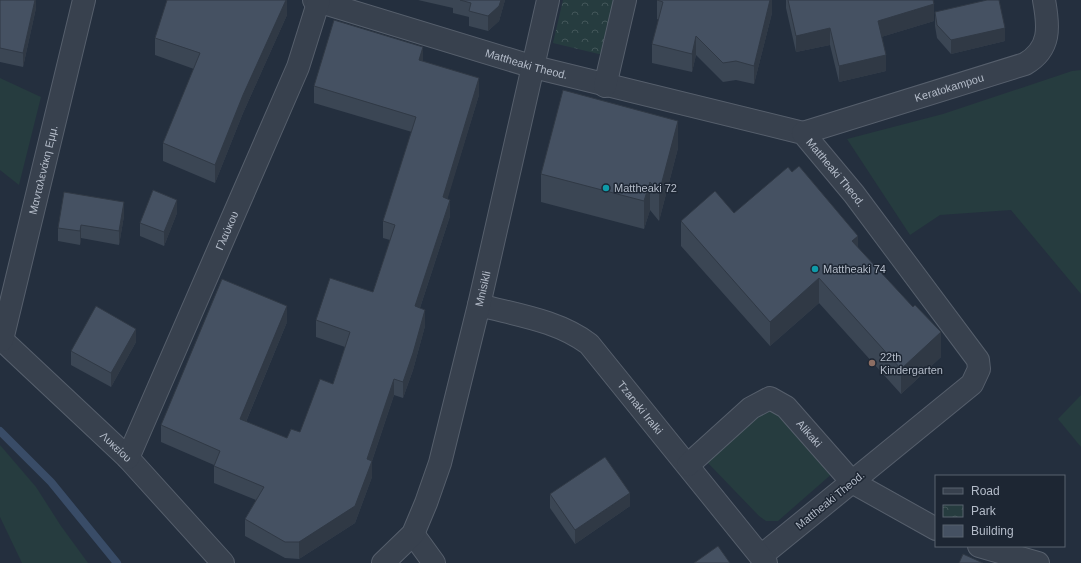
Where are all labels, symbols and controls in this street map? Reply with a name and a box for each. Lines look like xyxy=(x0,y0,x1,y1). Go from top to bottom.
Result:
street label: Mattheaki Theod. xyxy=(484,47,569,81)
street label: Keratokampou xyxy=(913,71,985,104)
street label: Μανταλενάκη Εμμ. xyxy=(26,124,60,216)
street label: Mattheaki Theod. xyxy=(804,136,867,209)
place label: Mattheaki 72 xyxy=(614,182,677,194)
marker: Mattheaki 72 xyxy=(601,183,611,193)
street label: Γλαύκου xyxy=(213,209,241,252)
place label: Mattheaki 74 xyxy=(823,263,886,275)
marker: Mattheaki 74 xyxy=(810,264,820,274)
street label: Mnisikli xyxy=(473,270,492,308)
place label: 22th Kindergarten xyxy=(880,351,943,376)
marker: 22th Kindergarten xyxy=(867,358,877,368)
street label: Tzanaki Iralki xyxy=(615,378,665,436)
street label: Alikaki xyxy=(794,418,824,449)
street label: Λυκείου xyxy=(98,429,134,464)
street label: Mattheaki Theod. xyxy=(793,469,867,531)
legend xyxy=(935,475,1065,547)
text: Road xyxy=(971,484,1000,498)
text: Park xyxy=(971,504,997,518)
text: Building xyxy=(971,524,1014,538)

